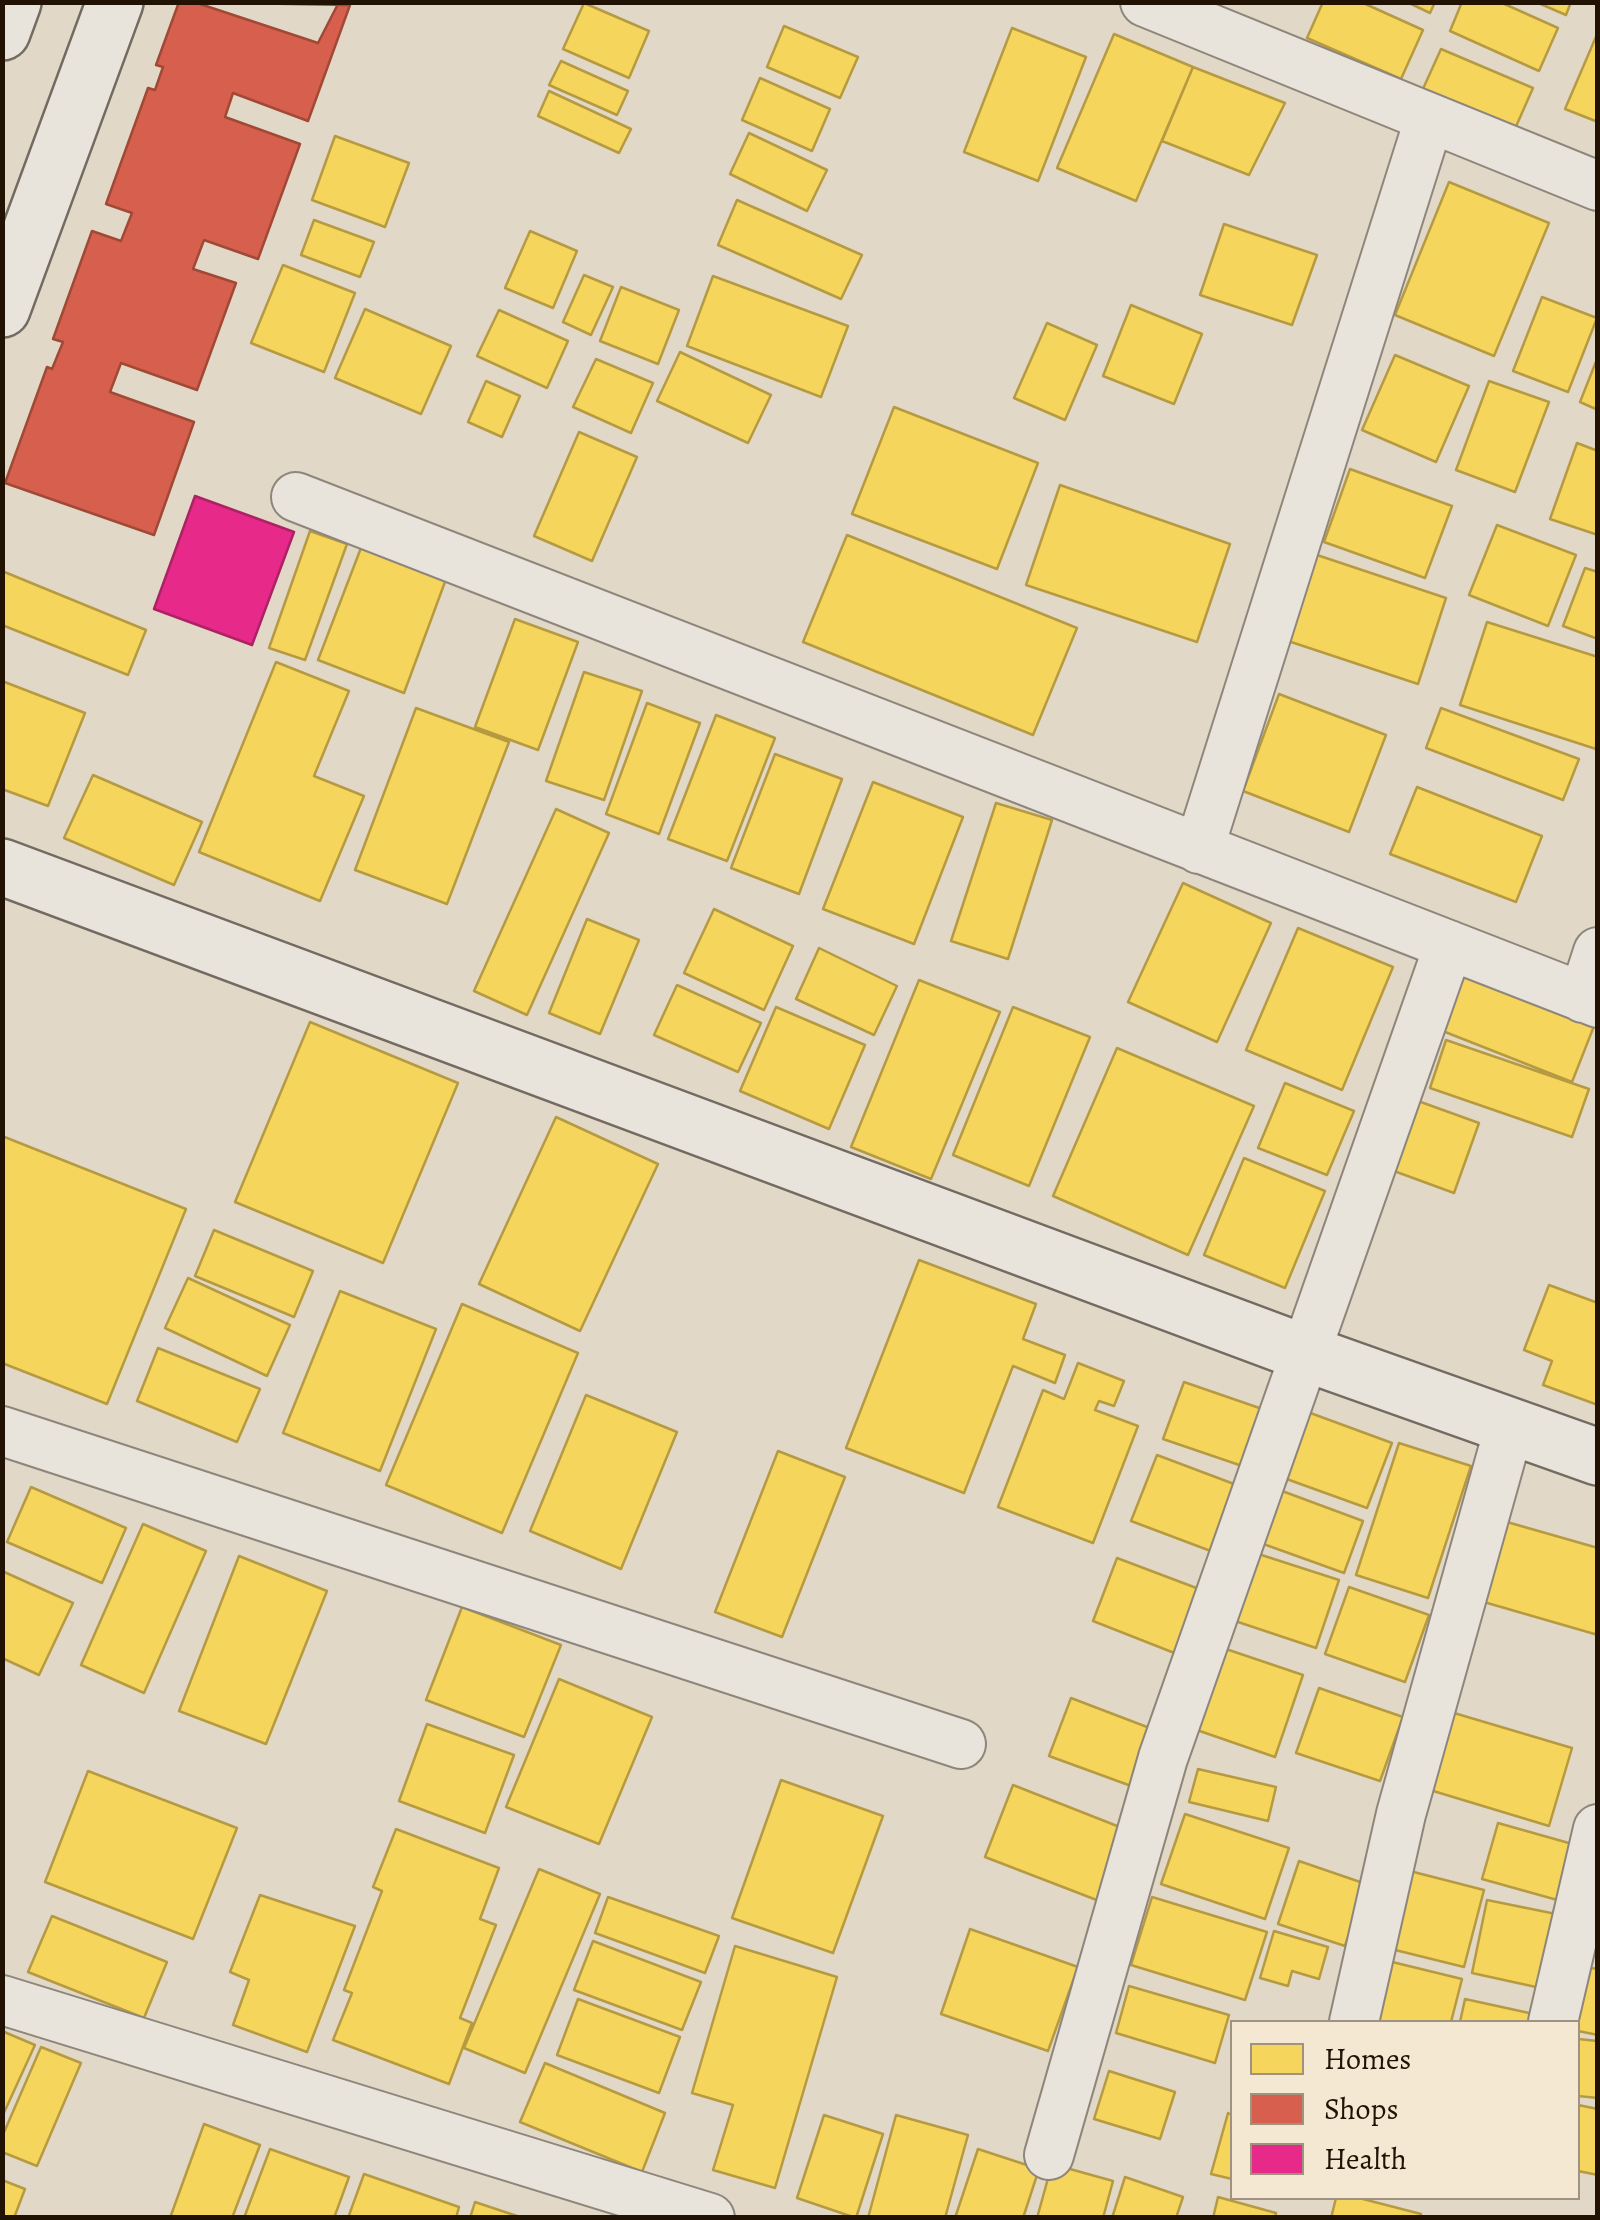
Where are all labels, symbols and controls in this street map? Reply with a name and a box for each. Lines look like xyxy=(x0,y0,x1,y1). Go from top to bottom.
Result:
legend xyxy=(1230,2020,1580,2200)
text: Homes xyxy=(1324,2039,1411,2079)
text: Shops xyxy=(1324,2089,1398,2129)
text: Health xyxy=(1324,2139,1407,2179)

